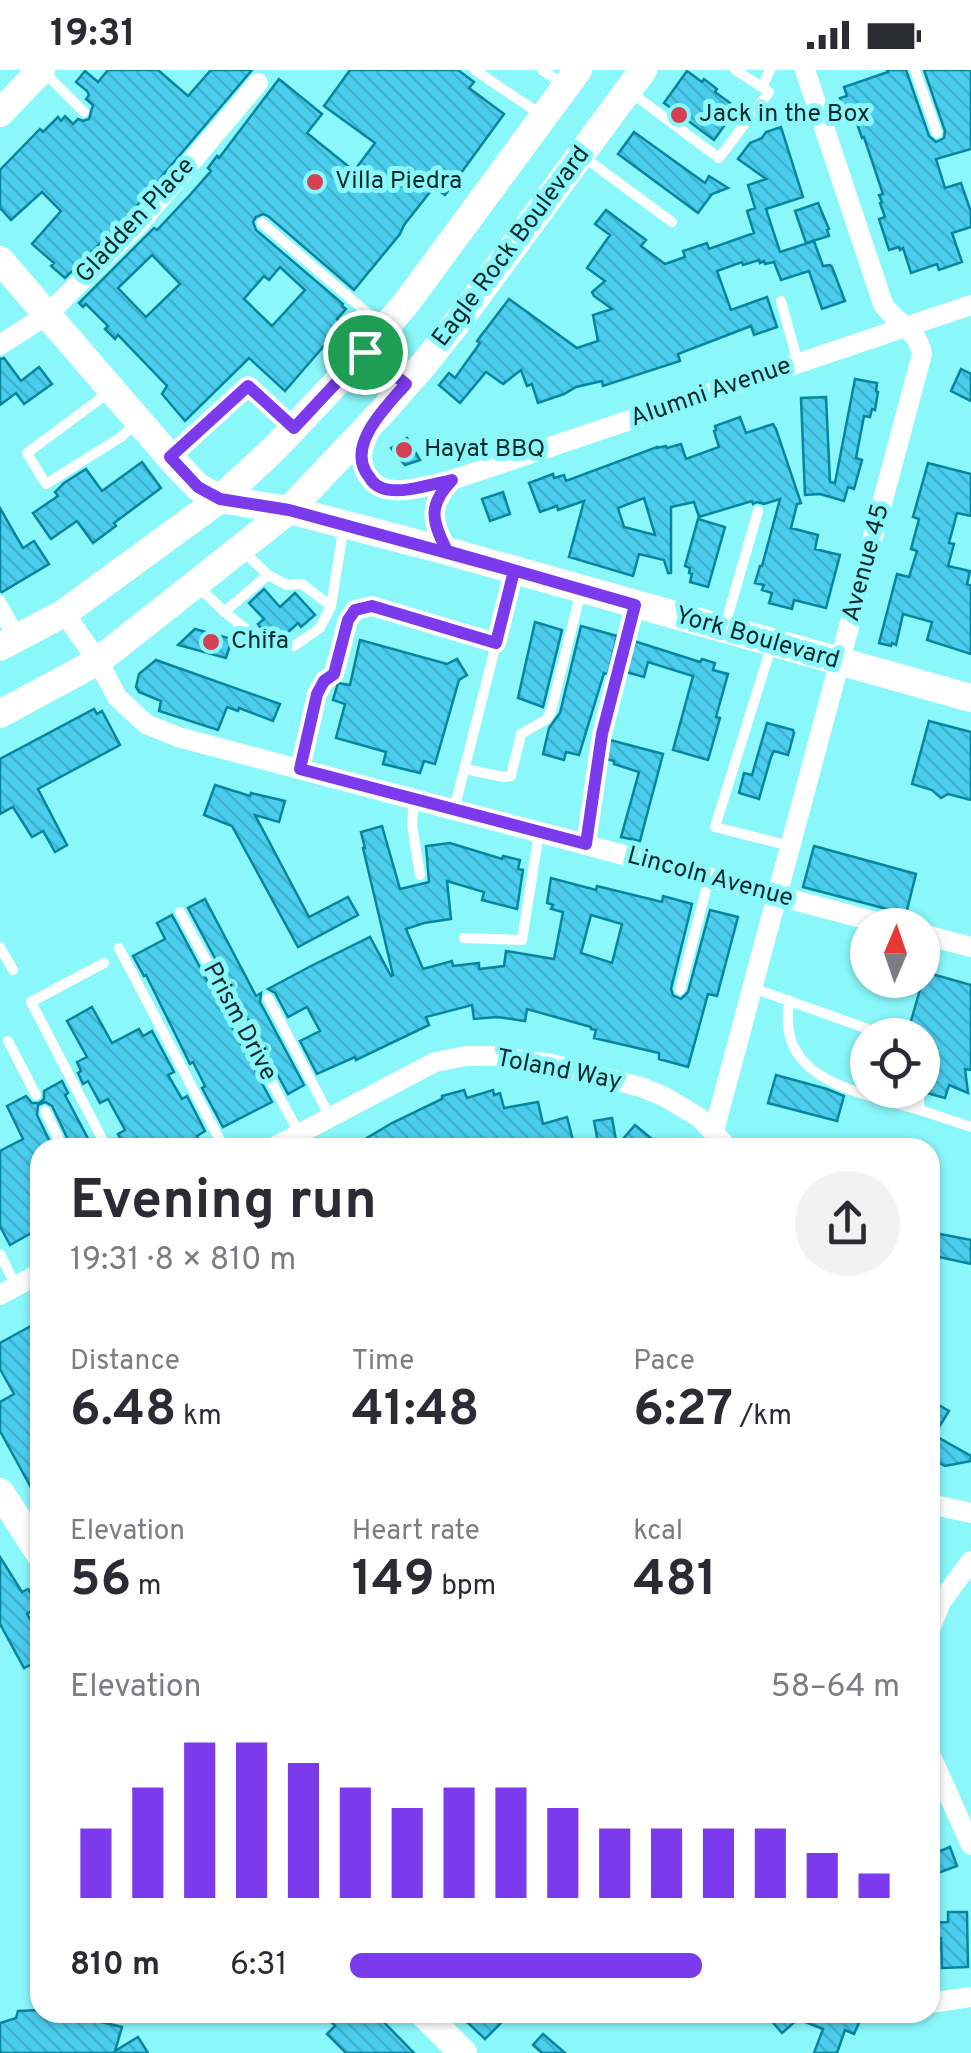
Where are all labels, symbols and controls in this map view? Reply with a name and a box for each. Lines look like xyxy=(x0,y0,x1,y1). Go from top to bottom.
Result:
text: 19:31 xyxy=(50,11,136,60)
place label: Jack in the Box xyxy=(699,99,870,131)
marker: Jack in the Box xyxy=(668,104,690,126)
street label: Eagle Rock Boulevard xyxy=(426,140,598,354)
street label: Gladden Place xyxy=(69,151,203,291)
place label: Villa Piedra xyxy=(335,166,462,198)
marker: Villa Piedra xyxy=(304,171,326,193)
pin xyxy=(323,310,408,395)
icon: arrive xyxy=(338,325,393,380)
street label: Alumni Avenue xyxy=(626,350,796,436)
place label: Hayat BBQ xyxy=(424,434,545,466)
marker: Hayat BBQ xyxy=(393,439,415,461)
street label: Avenue 45 xyxy=(836,501,898,625)
street label: York Boulevard xyxy=(671,600,843,678)
place label: Chifa xyxy=(231,626,289,658)
marker: Chifa xyxy=(200,631,222,653)
street label: Lincoln Avenue xyxy=(624,840,796,916)
north arrow xyxy=(850,908,940,998)
map controls xyxy=(850,908,940,1108)
street label: Prism Drive xyxy=(194,957,284,1087)
button: locate xyxy=(850,1018,940,1108)
street label: Toland Way xyxy=(494,1043,624,1099)
text: Evening run xyxy=(70,1168,377,1238)
button: share xyxy=(795,1171,900,1276)
text: 19:31 · 8 × 810 m xyxy=(70,1241,296,1281)
text: Distance xyxy=(70,1344,180,1380)
text: Time xyxy=(352,1344,414,1380)
text: Pace xyxy=(633,1344,695,1380)
text: 6.48 xyxy=(70,1380,176,1443)
text: 41:48 xyxy=(352,1380,480,1443)
text: 6:27 xyxy=(633,1380,733,1443)
text: km xyxy=(176,1399,222,1435)
text: /km xyxy=(733,1399,792,1435)
text: Elevation xyxy=(70,1514,185,1550)
text: Heart rate xyxy=(352,1514,480,1550)
text: kcal xyxy=(633,1514,683,1550)
text: 56 xyxy=(70,1550,131,1613)
text: 149 xyxy=(352,1550,435,1613)
text: 481 xyxy=(633,1550,717,1613)
text: m xyxy=(131,1569,162,1605)
text: bpm xyxy=(435,1569,496,1605)
text: Elevation xyxy=(70,1668,202,1708)
text: 58–64 m xyxy=(771,1668,900,1708)
text: 810 m xyxy=(70,1946,160,1986)
text: 6:31 xyxy=(230,1946,287,1986)

